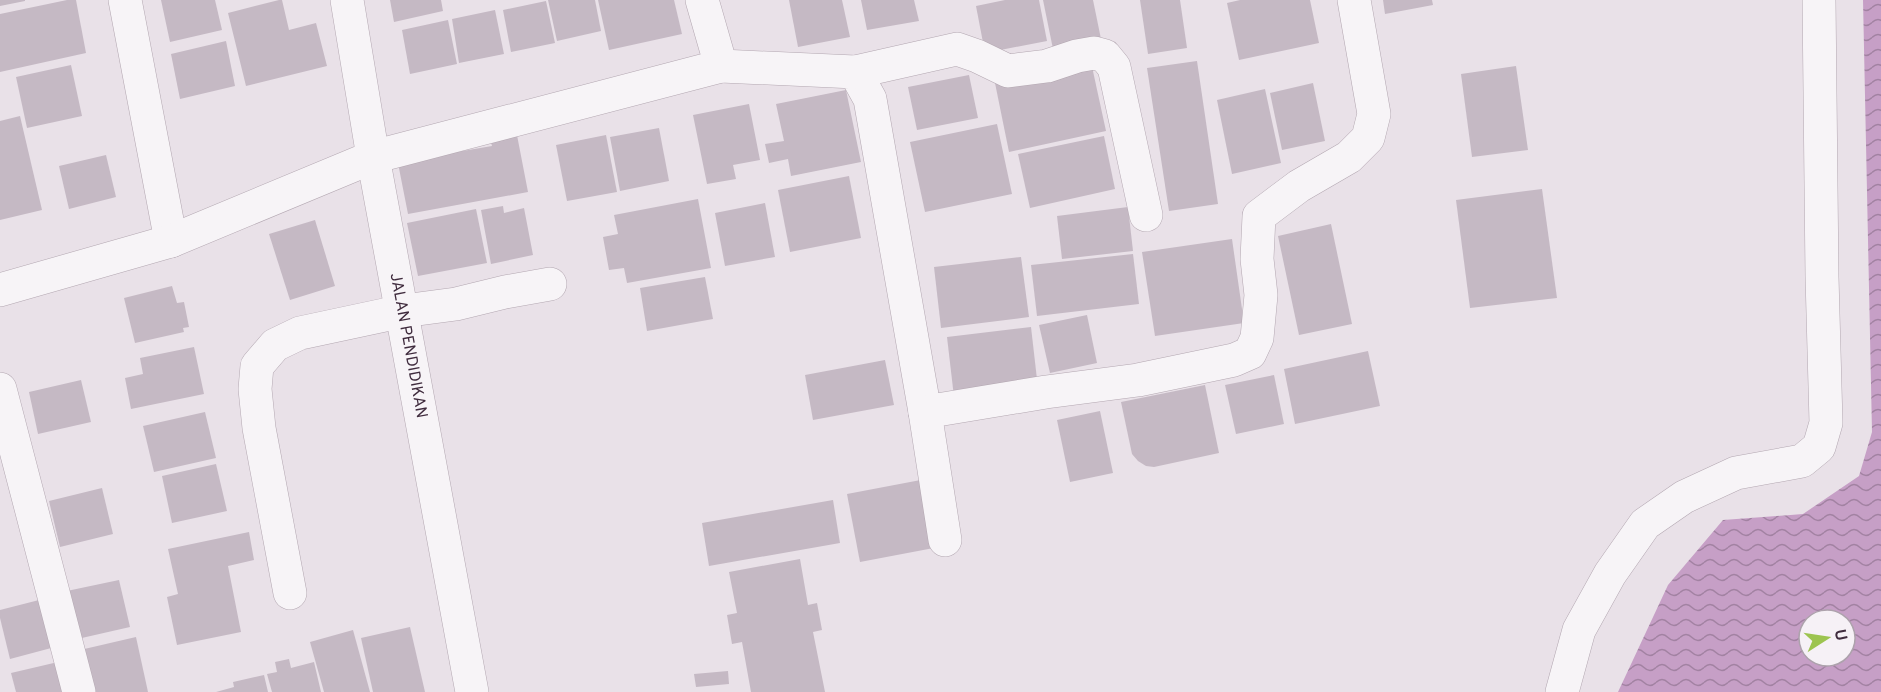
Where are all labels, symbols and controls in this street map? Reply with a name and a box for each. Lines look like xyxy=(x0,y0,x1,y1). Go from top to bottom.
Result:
street label: JALAN PENDIDIKAN xyxy=(385,271,431,420)
north arrow xyxy=(1797,608,1857,668)
text: U xyxy=(1829,628,1851,643)

